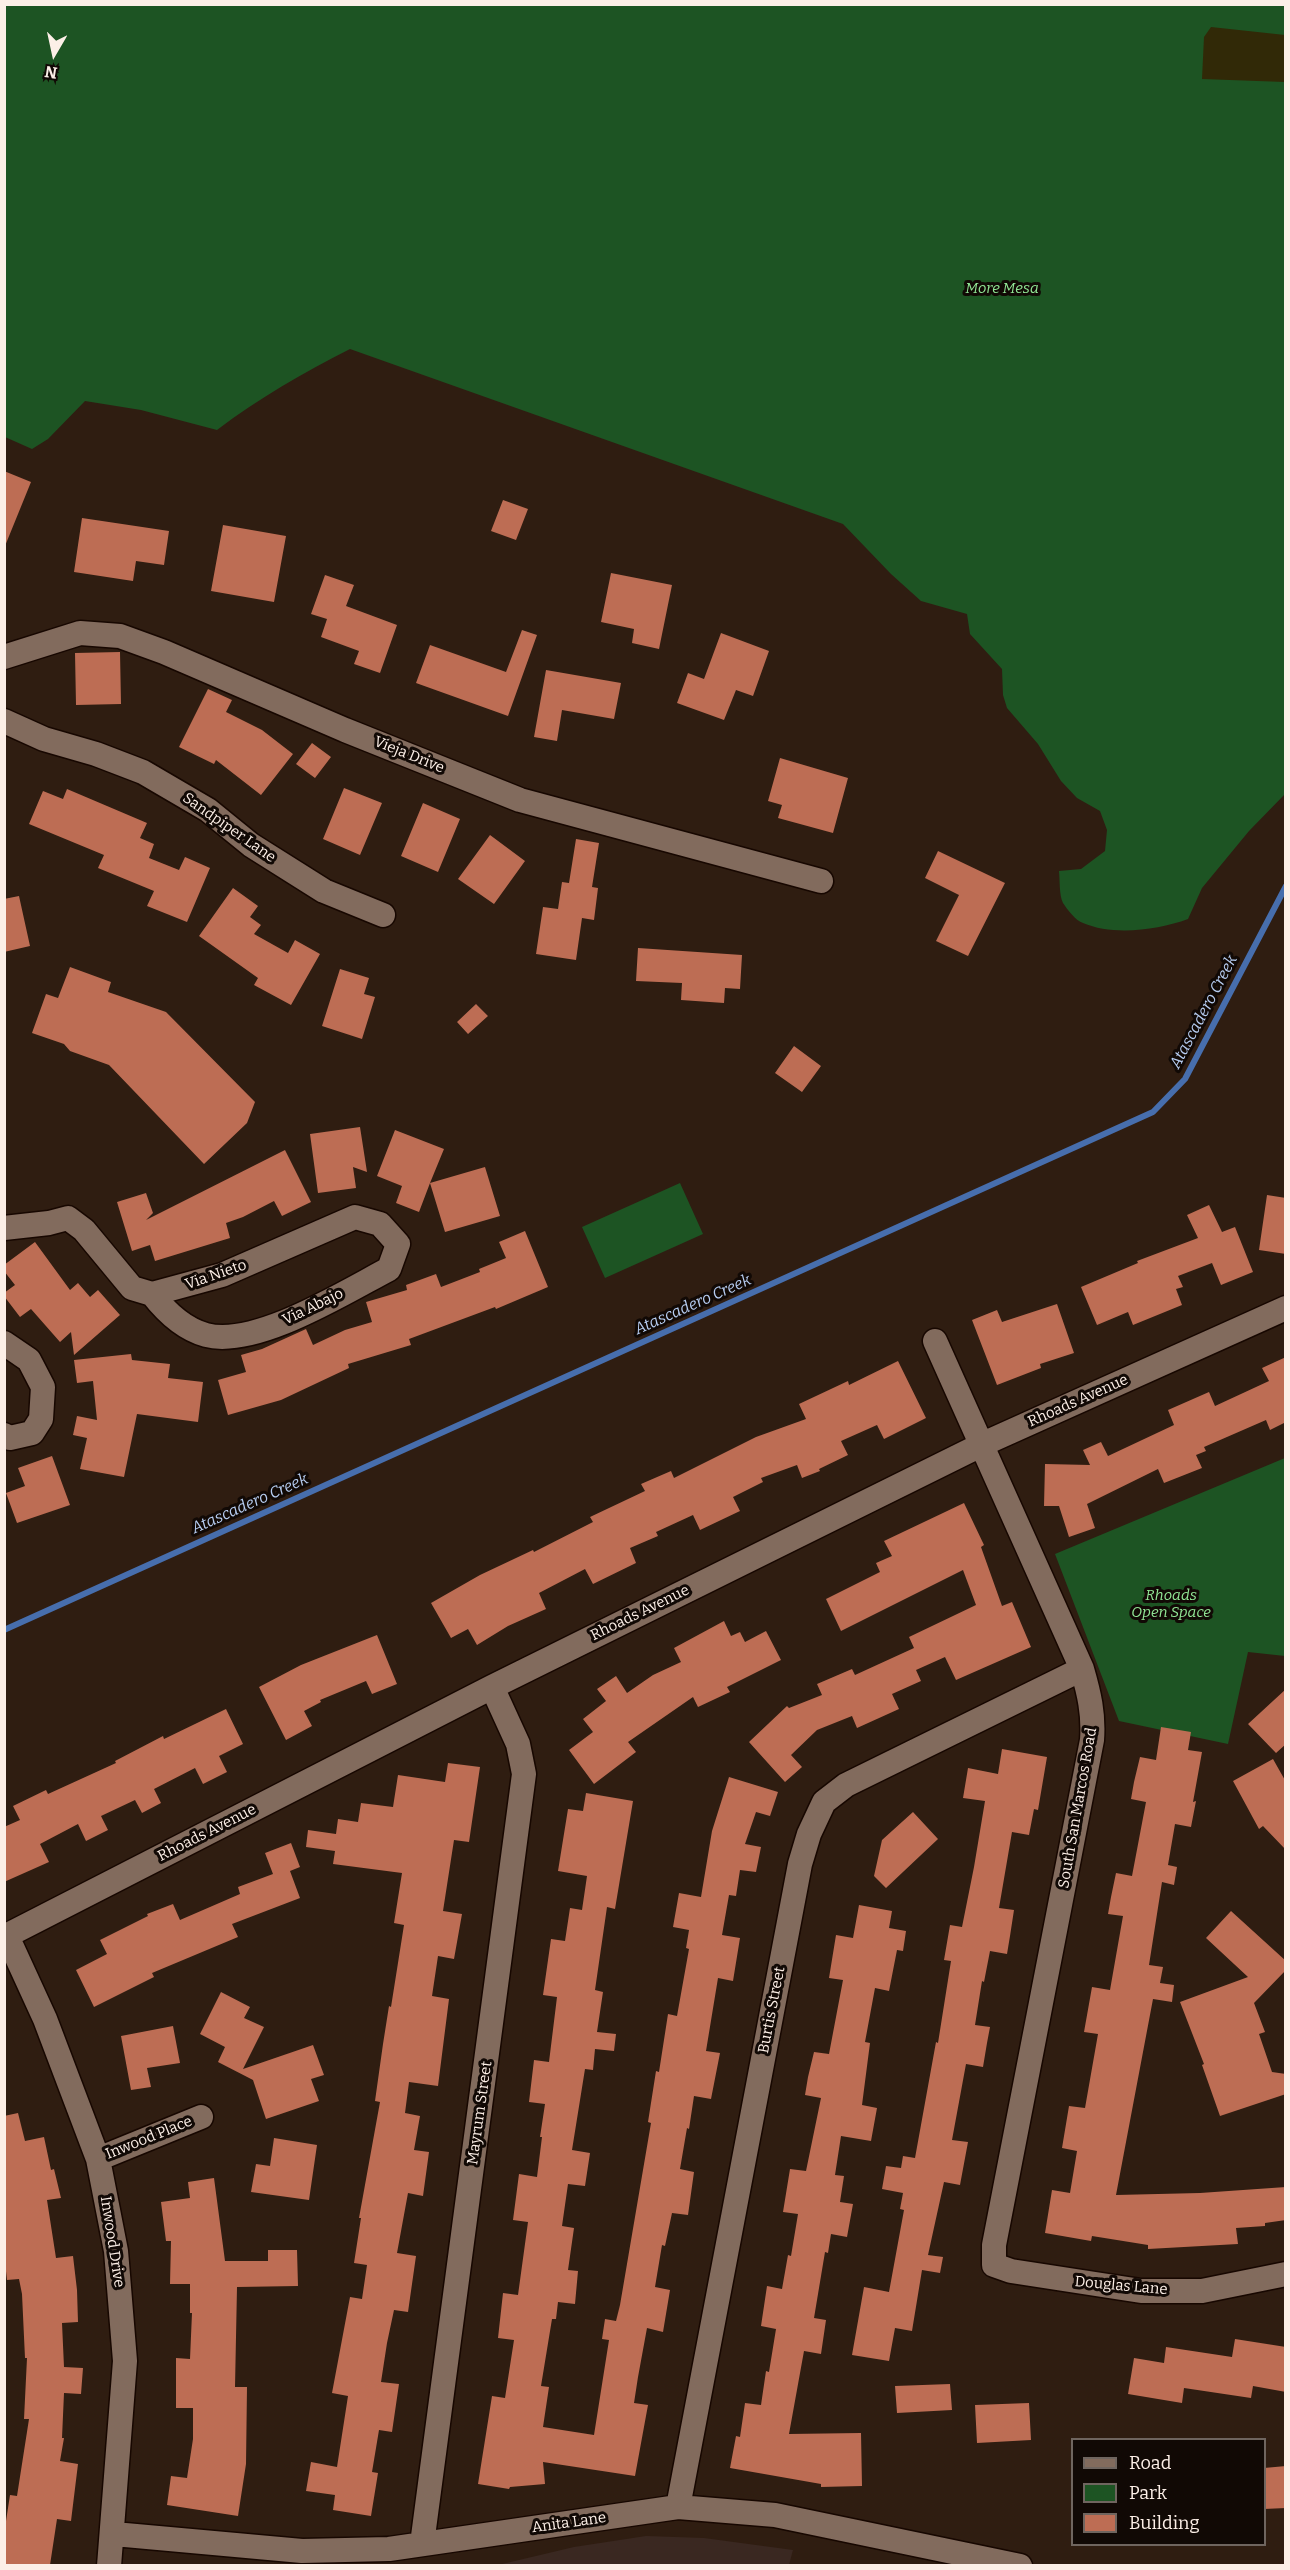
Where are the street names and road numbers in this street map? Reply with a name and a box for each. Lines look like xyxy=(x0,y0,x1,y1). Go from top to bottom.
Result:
street label: Vieja Drive xyxy=(371,733,447,777)
street label: Sandpiper Lane xyxy=(179,789,279,867)
street label: Via Nieto xyxy=(183,1256,249,1294)
street label: Via Abajo xyxy=(280,1285,346,1329)
street label: Rhoads Avenue xyxy=(1025,1371,1131,1431)
street label: Rhoads Avenue xyxy=(588,1581,692,1645)
street label: South San Marcos Road xyxy=(1055,1726,1101,1890)
street label: Rhoads Avenue xyxy=(155,1801,259,1865)
street label: Burtis Street xyxy=(755,1965,789,2055)
street label: Mayrum Street xyxy=(464,2060,496,2166)
street label: Inwood Place xyxy=(103,2112,195,2164)
street label: Inwood Drive xyxy=(96,2195,128,2289)
street label: Douglas Lane xyxy=(1074,2273,1168,2299)
street label: Anita Lane xyxy=(531,2509,607,2537)

